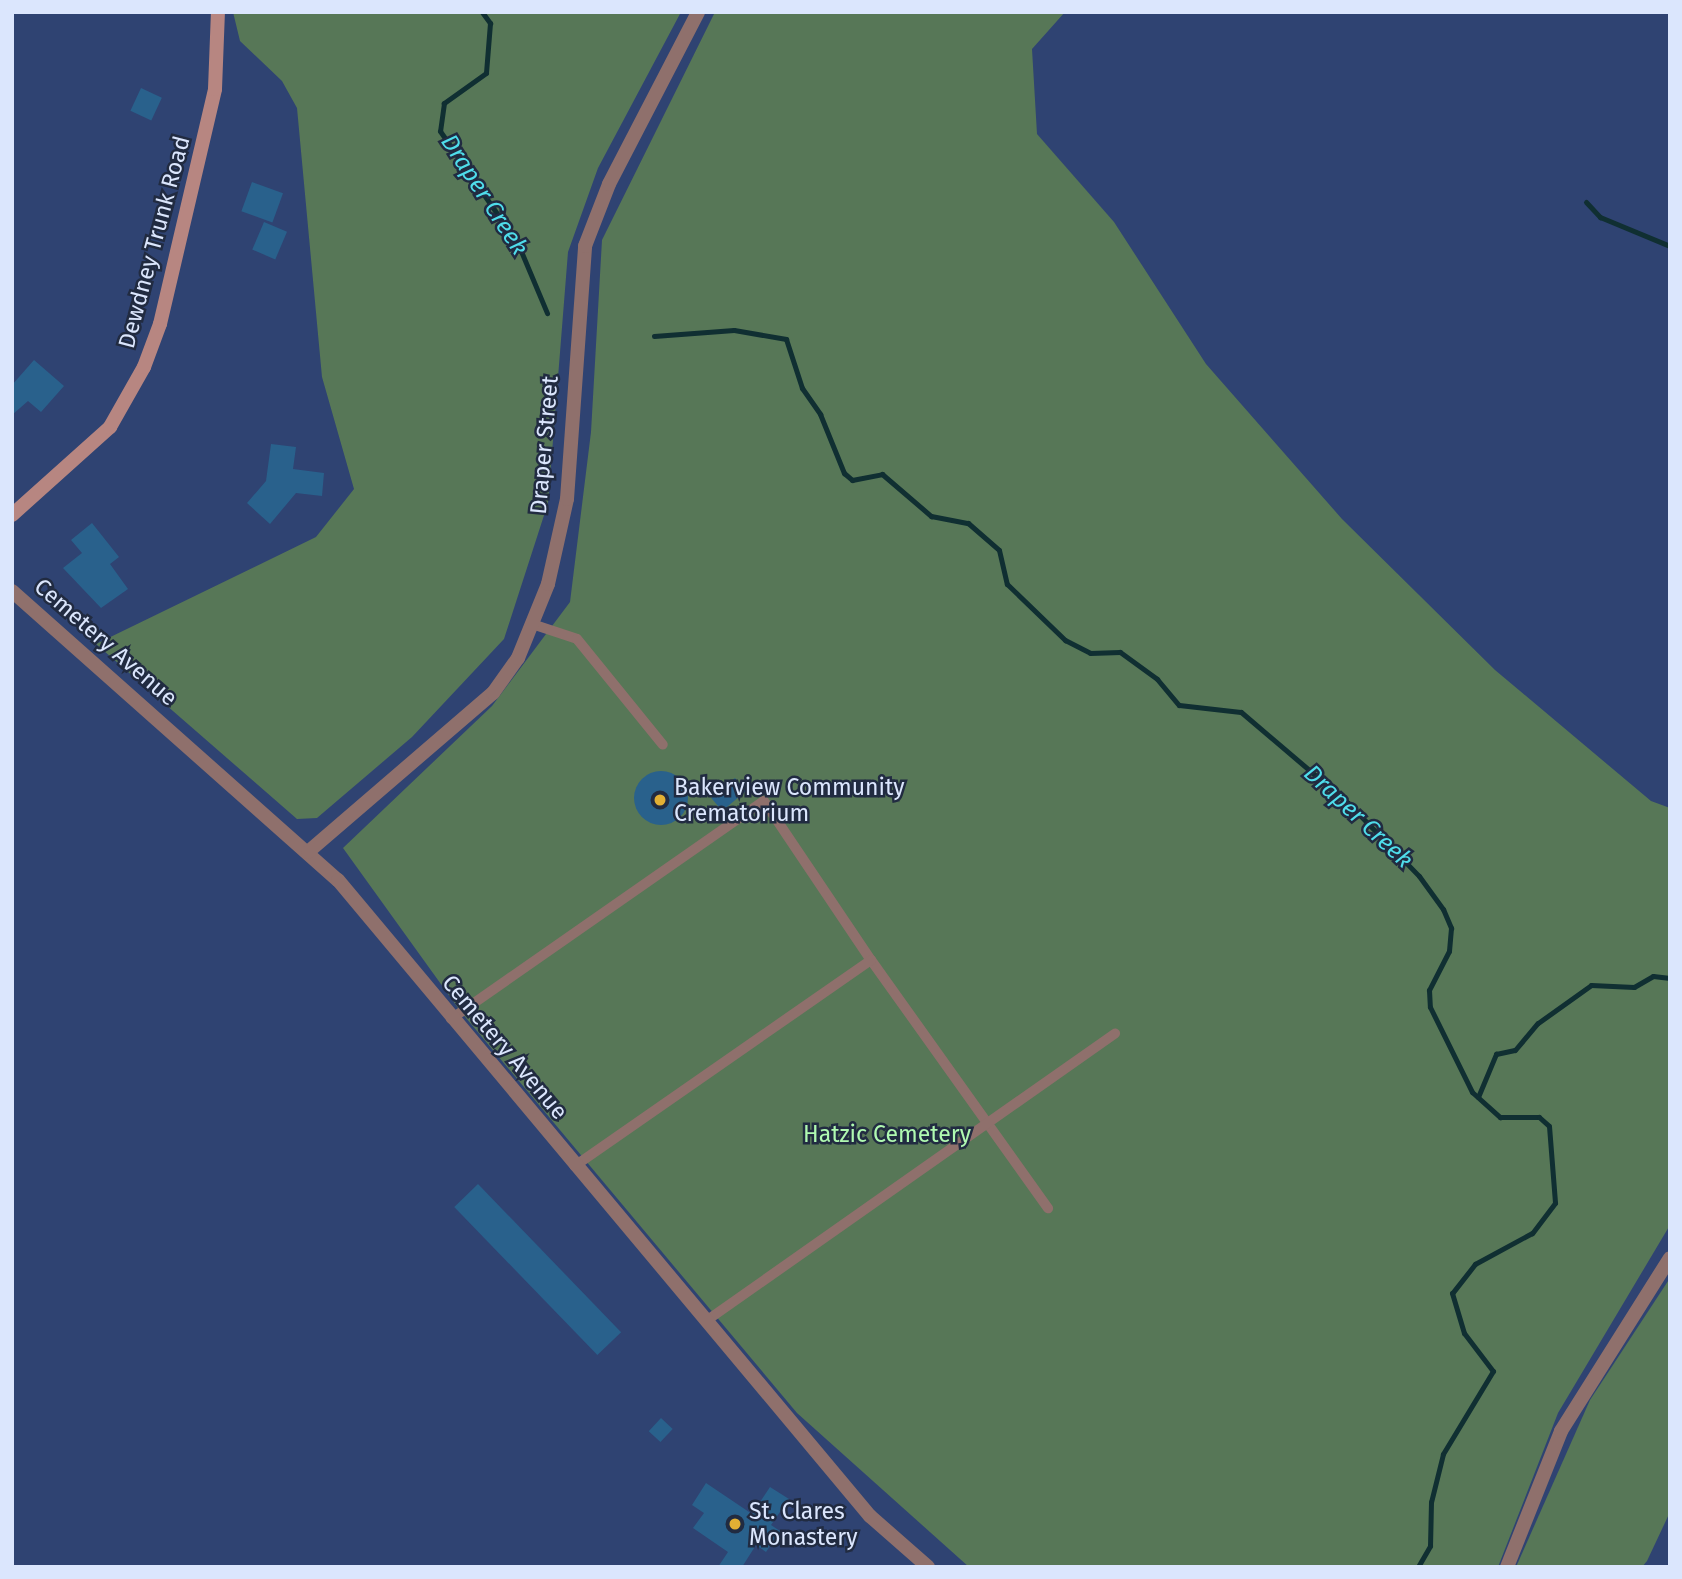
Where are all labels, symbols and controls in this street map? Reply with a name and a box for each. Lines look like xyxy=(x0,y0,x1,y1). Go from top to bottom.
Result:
water label: Draper Creek xyxy=(434,129,534,261)
street label: Dewdney Trunk Road xyxy=(112,133,196,351)
street label: Draper Street xyxy=(524,375,564,515)
street label: Cemetery Avenue xyxy=(29,572,183,712)
water label: Draper Creek xyxy=(1298,759,1418,875)
place label: Bakerview Community Crematorium xyxy=(674,773,905,827)
marker: Bakerview Community Crematorium xyxy=(652,792,668,808)
street label: Cemetery Avenue xyxy=(436,969,574,1125)
park label: Hatzic Cemetery xyxy=(803,1120,971,1148)
place label: St. Clares Monastery xyxy=(749,1497,858,1551)
marker: St. Clares Monastery xyxy=(727,1516,743,1532)

